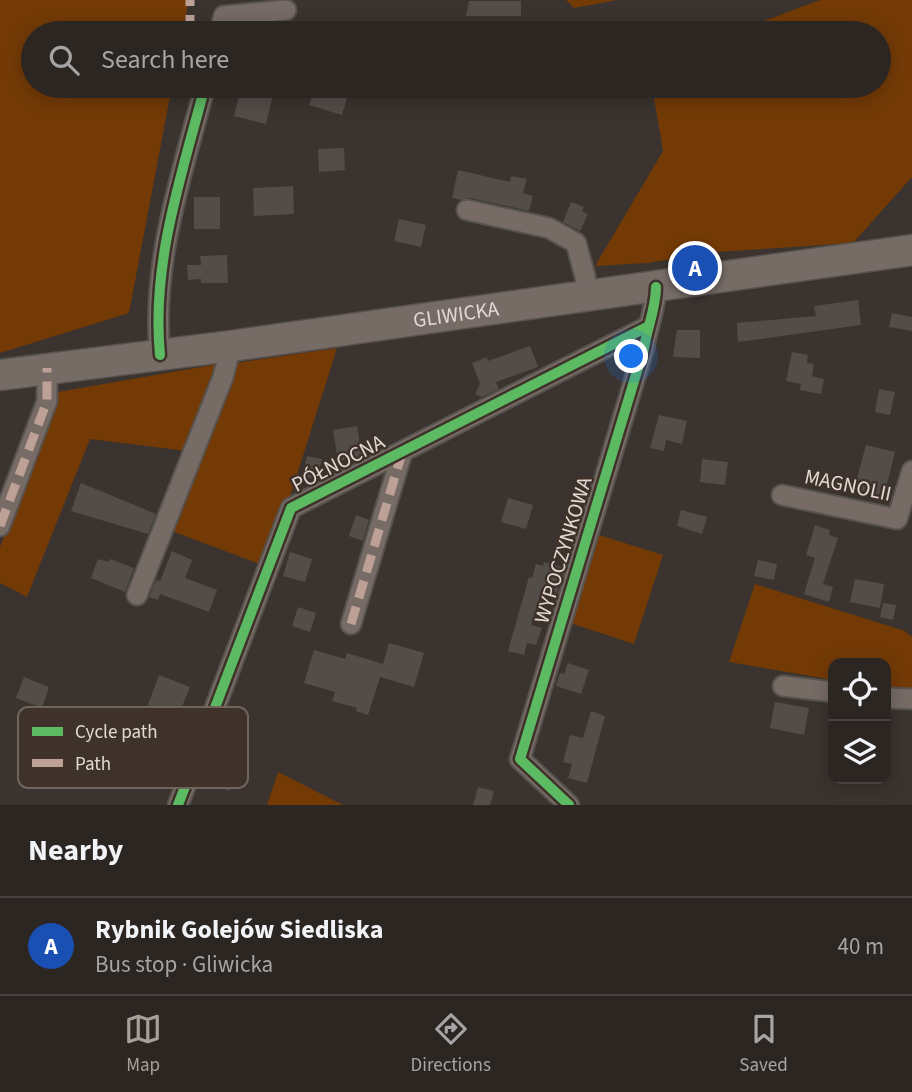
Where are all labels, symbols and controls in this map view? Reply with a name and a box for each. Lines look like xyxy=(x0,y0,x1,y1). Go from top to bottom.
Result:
search box xyxy=(21,21,891,98)
icon: search xyxy=(45,41,83,79)
text: Search here xyxy=(101,41,229,78)
pin: A xyxy=(672,242,718,294)
street label: GLIWICKA xyxy=(411,293,501,335)
your location xyxy=(614,339,648,373)
street label: PÓŁNOCNA xyxy=(286,426,390,499)
street label: MAGNOLII xyxy=(802,461,894,509)
street label: WYPOCZYNKOWA xyxy=(526,472,600,627)
map controls xyxy=(828,658,891,784)
button: locate xyxy=(828,658,891,721)
legend xyxy=(18,707,248,788)
text: Cycle path xyxy=(75,719,157,746)
button: layers xyxy=(828,721,891,784)
text: Path xyxy=(75,751,111,778)
text: Nearby xyxy=(28,829,123,872)
text: Rybnik Golejów Siedliska xyxy=(95,911,383,948)
text: A xyxy=(44,930,58,963)
text: 40 m xyxy=(837,930,884,963)
text: Bus stop · Gliwicka xyxy=(95,948,273,981)
tab: Map xyxy=(124,1010,162,1079)
tab: Directions xyxy=(411,1010,491,1079)
tab: Saved xyxy=(739,1010,788,1079)

